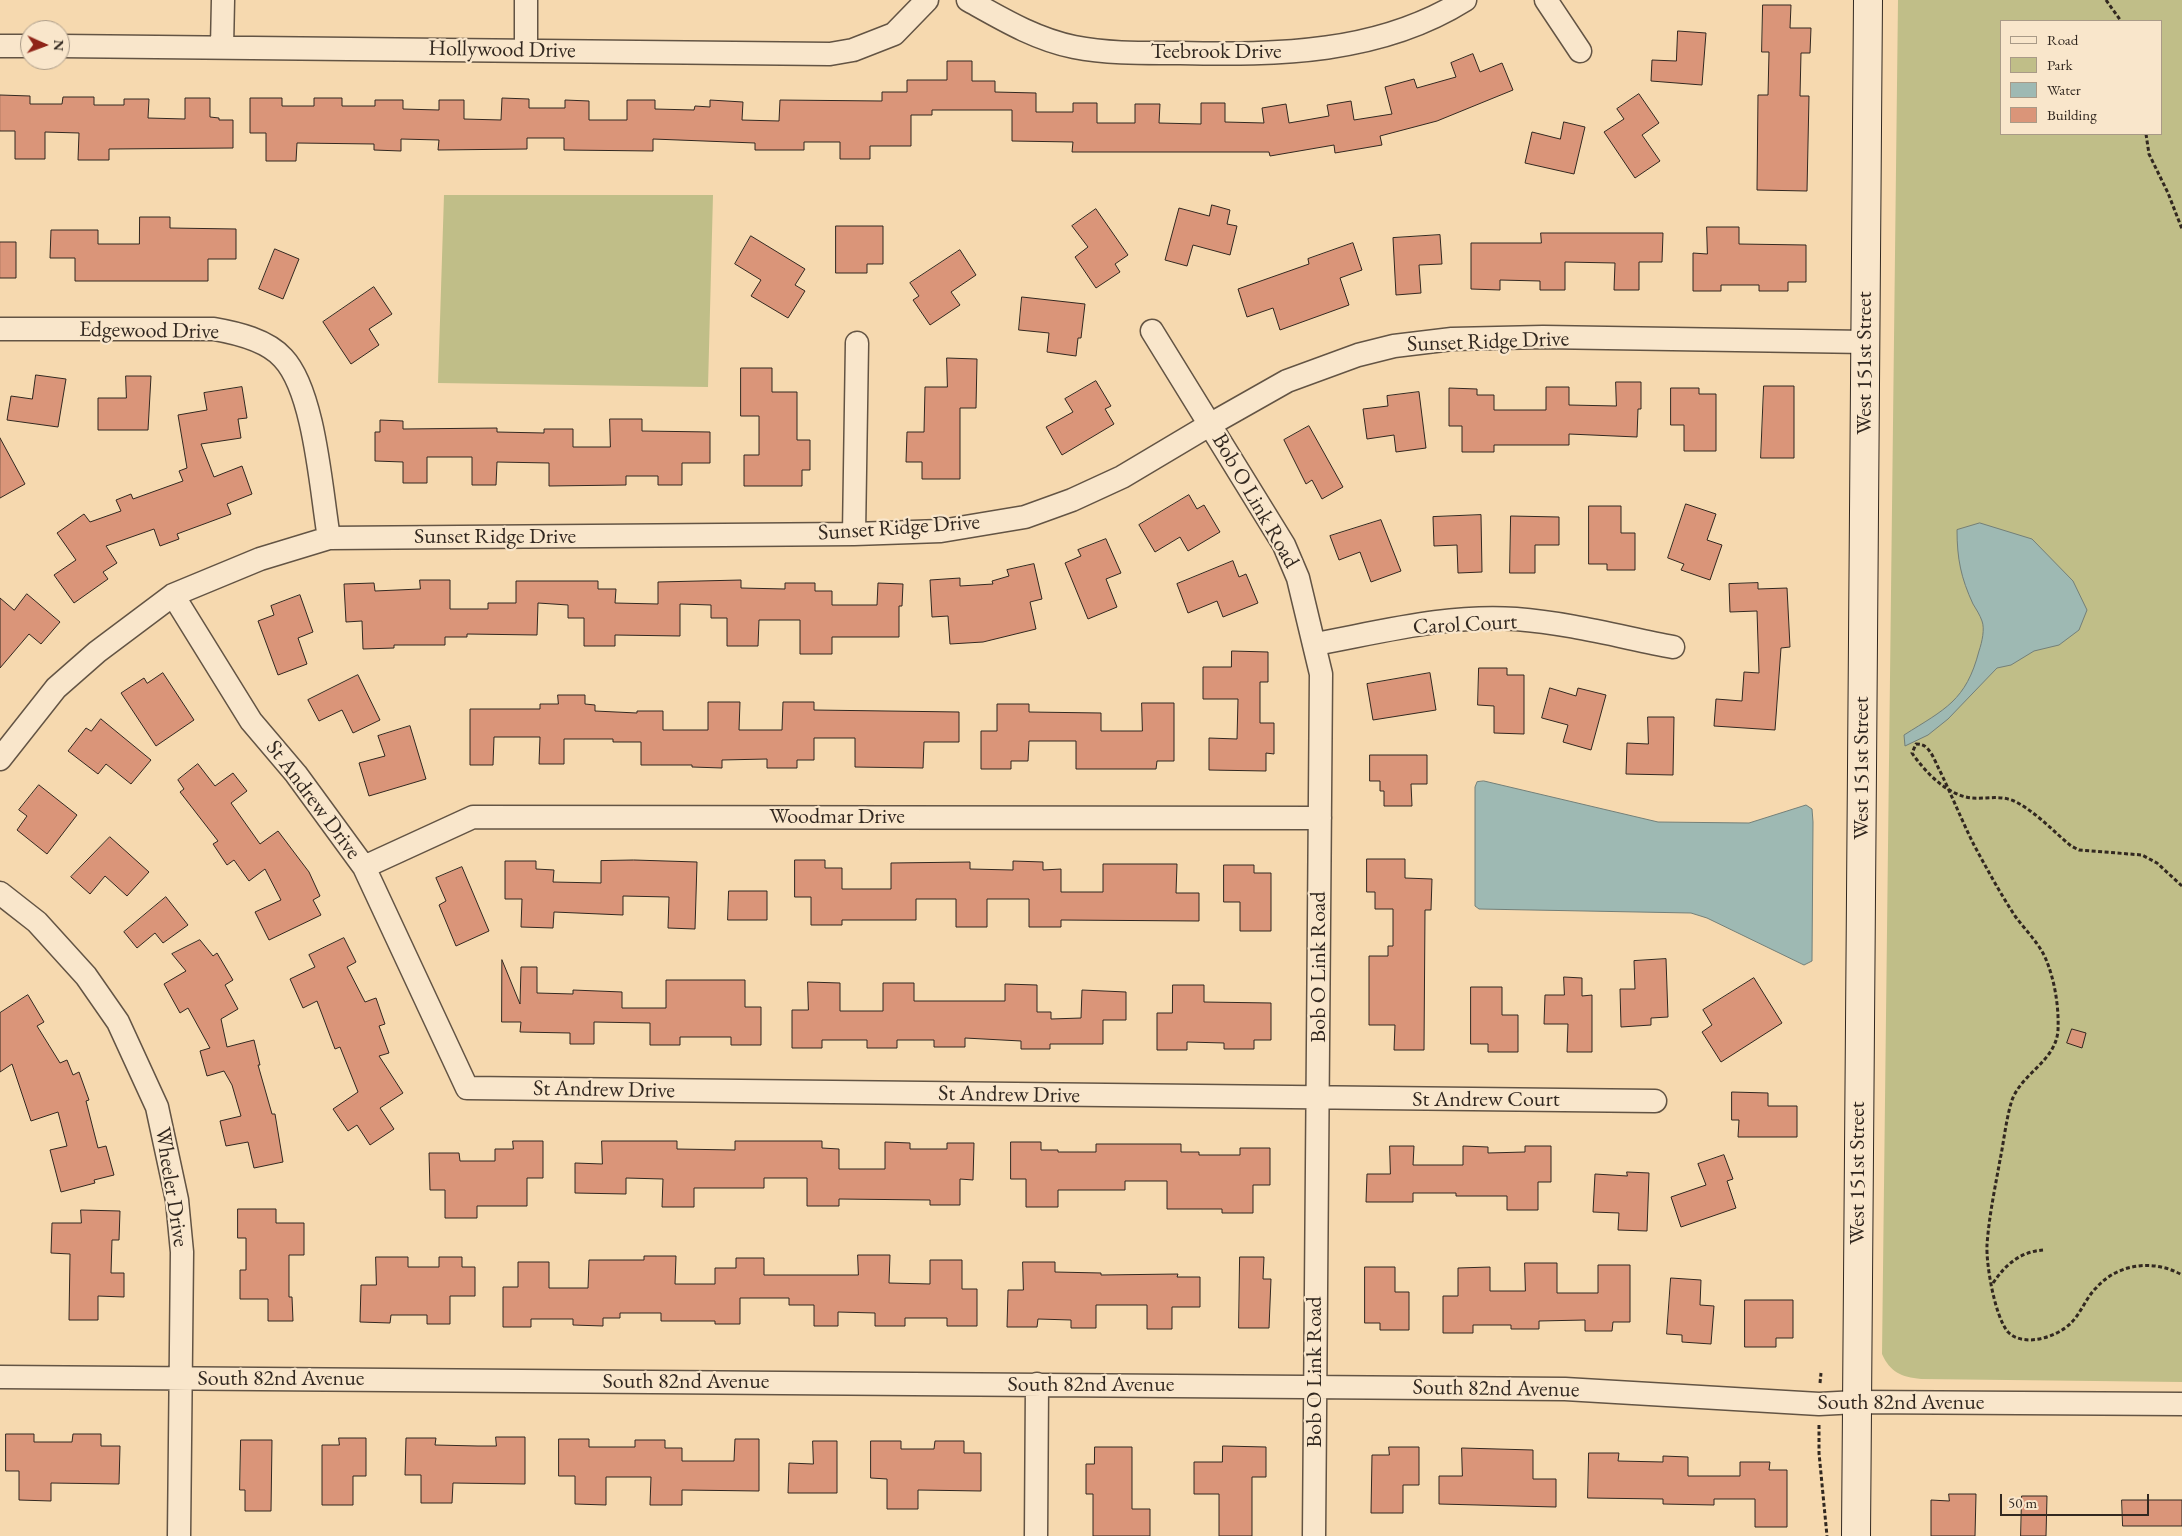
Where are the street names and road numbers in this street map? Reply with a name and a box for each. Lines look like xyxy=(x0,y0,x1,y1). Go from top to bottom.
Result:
street label: Hollywood Drive xyxy=(428,36,576,64)
street label: Teebrook Drive xyxy=(1150,39,1282,65)
street label: West 151st Street xyxy=(1852,291,1878,435)
street label: Edgewood Drive xyxy=(79,317,219,345)
street label: Sunset Ridge Drive xyxy=(1406,326,1570,358)
street label: Bob O Link Road xyxy=(1206,429,1304,573)
street label: Sunset Ridge Drive xyxy=(817,509,981,547)
street label: Sunset Ridge Drive xyxy=(414,524,576,550)
street label: Carol Court xyxy=(1412,609,1518,641)
street label: West 151st Street xyxy=(1849,696,1875,840)
street label: St Andrew Drive xyxy=(260,735,366,865)
street label: Woodmar Drive xyxy=(769,804,905,830)
street label: Bob O Link Road xyxy=(1306,891,1332,1043)
street label: St Andrew Drive xyxy=(533,1076,675,1104)
street label: St Andrew Drive xyxy=(938,1081,1080,1109)
street label: St Andrew Court xyxy=(1412,1087,1560,1113)
street label: West 151st Street xyxy=(1845,1101,1871,1245)
street label: Wheeler Drive xyxy=(148,1125,194,1249)
street label: Bob O Link Road xyxy=(1302,1296,1328,1448)
street label: South 82nd Avenue xyxy=(198,1366,364,1392)
street label: South 82nd Avenue xyxy=(603,1369,769,1395)
street label: South 82nd Avenue xyxy=(1008,1372,1174,1398)
street label: South 82nd Avenue xyxy=(1412,1374,1580,1404)
street label: South 82nd Avenue xyxy=(1818,1390,1984,1416)

